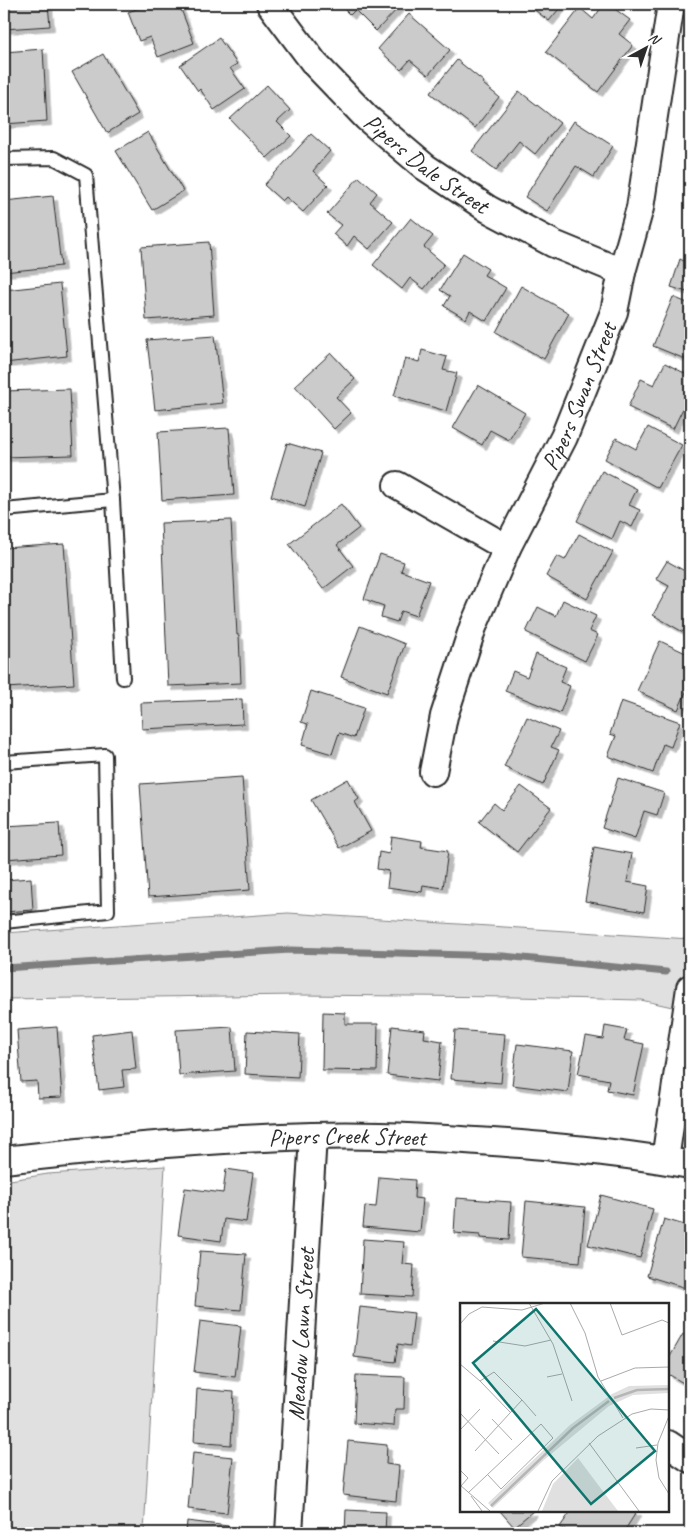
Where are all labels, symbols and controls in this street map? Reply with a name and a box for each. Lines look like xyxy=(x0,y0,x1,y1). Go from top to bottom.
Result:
north arrow xyxy=(622,22,672,72)
text: N xyxy=(645,29,665,49)
street label: Pipers Dale Street xyxy=(358,107,496,221)
street label: Pipers Swan Street xyxy=(535,316,624,475)
street label: Pipers Creek Street xyxy=(268,1121,428,1153)
street label: Meadow Lawn Street xyxy=(281,1245,321,1421)
inset map xyxy=(460,1303,669,1512)

